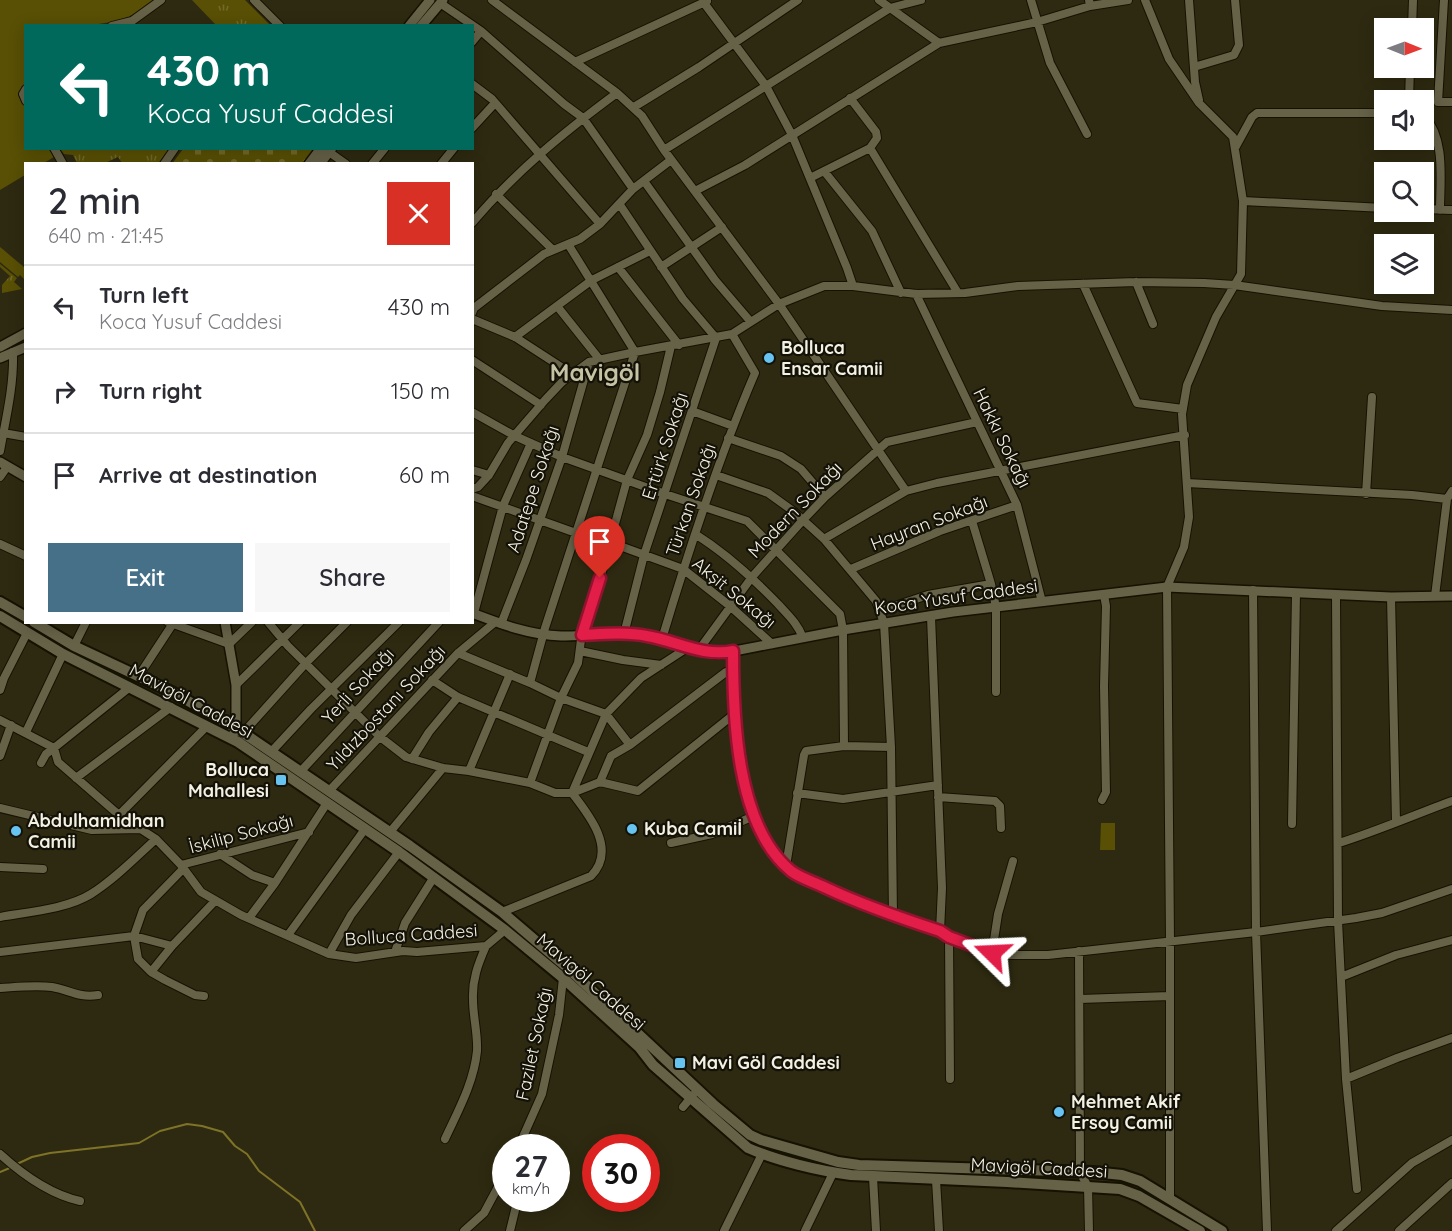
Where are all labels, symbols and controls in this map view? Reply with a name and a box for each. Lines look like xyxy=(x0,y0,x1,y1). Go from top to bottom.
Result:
north arrow xyxy=(1374,18,1434,78)
map controls xyxy=(1374,18,1434,294)
text: 430 m xyxy=(147,44,271,97)
icon: left xyxy=(48,48,126,126)
button: sound xyxy=(1374,90,1434,150)
text: Koca Yusuf Caddesi xyxy=(147,96,394,130)
button: search xyxy=(1374,162,1434,222)
text: 2 min xyxy=(48,178,141,223)
button: close xyxy=(387,182,450,245)
text: 640 m · 21:45 xyxy=(48,223,164,248)
button: layers xyxy=(1374,234,1434,294)
text: Turn left xyxy=(99,281,189,309)
icon: left xyxy=(48,291,81,324)
text: 430 m xyxy=(388,293,450,321)
text: Koca Yusuf Caddesi xyxy=(99,309,282,334)
place label: Bolluca Ensar Camii xyxy=(781,336,883,380)
marker: Bolluca Ensar Camii xyxy=(762,351,776,365)
district label: Mavigöl xyxy=(550,357,640,387)
icon: right xyxy=(48,375,81,408)
text: Turn right xyxy=(99,377,203,405)
text: 150 m xyxy=(391,377,450,405)
street label: Hakkı Sokağı xyxy=(968,384,1037,492)
street label: Ertürk Sokağı xyxy=(636,389,693,502)
street label: Adatepe Sokağı xyxy=(501,422,564,555)
street label: Türkan Sokağı xyxy=(660,440,721,559)
street label: Modern Sokağı xyxy=(743,456,847,563)
icon: arrive xyxy=(48,459,81,492)
text: Arrive at destination xyxy=(99,461,317,489)
text: 60 m xyxy=(399,461,450,489)
street label: Hayran Sokağı xyxy=(867,490,991,555)
pin xyxy=(574,516,625,578)
icon: arrive xyxy=(583,525,616,558)
button: Exit xyxy=(48,543,243,612)
button: Share xyxy=(255,543,450,612)
street label: Akşit Sokağı xyxy=(688,552,781,633)
street label: Koca Yusuf Caddesi xyxy=(873,574,1039,619)
street label: Yıldızbostanı Sokağı xyxy=(321,640,450,776)
street label: Yerli Sokağı xyxy=(317,643,399,729)
street label: Mavigöl Caddesi xyxy=(125,658,257,743)
place label: Bolluca Mahallesi xyxy=(188,758,269,802)
marker: Bolluca Mahallesi xyxy=(274,773,288,787)
place label: Abdulhamidhan Camii xyxy=(28,809,164,853)
street label: İskilip Sokağı xyxy=(186,809,295,858)
place label: Kuba Camiİ xyxy=(644,817,742,840)
marker: Kuba Camiİ xyxy=(625,822,639,836)
marker: Abdulhamidhan Camii xyxy=(9,824,23,838)
street label: Bolluca Caddesi xyxy=(344,918,478,951)
position arrow xyxy=(960,921,1024,985)
street label: Mavigöl Caddesi xyxy=(532,928,651,1035)
street label: Fazilet Sokağı xyxy=(510,985,557,1102)
place label: Mavi Göl Caddesi xyxy=(692,1051,840,1074)
marker: Mavi Göl Caddesi xyxy=(673,1056,687,1070)
place label: Mehmet Akif Ersoy Camii xyxy=(1071,1090,1181,1134)
marker: Mehmet Akif Ersoy Camii xyxy=(1052,1105,1066,1119)
speed limit sign: 30 xyxy=(582,1134,660,1212)
text: 27 xyxy=(514,1147,548,1185)
street label: Mavigöl Caddesi xyxy=(970,1152,1108,1183)
text: km/h xyxy=(512,1179,550,1198)

